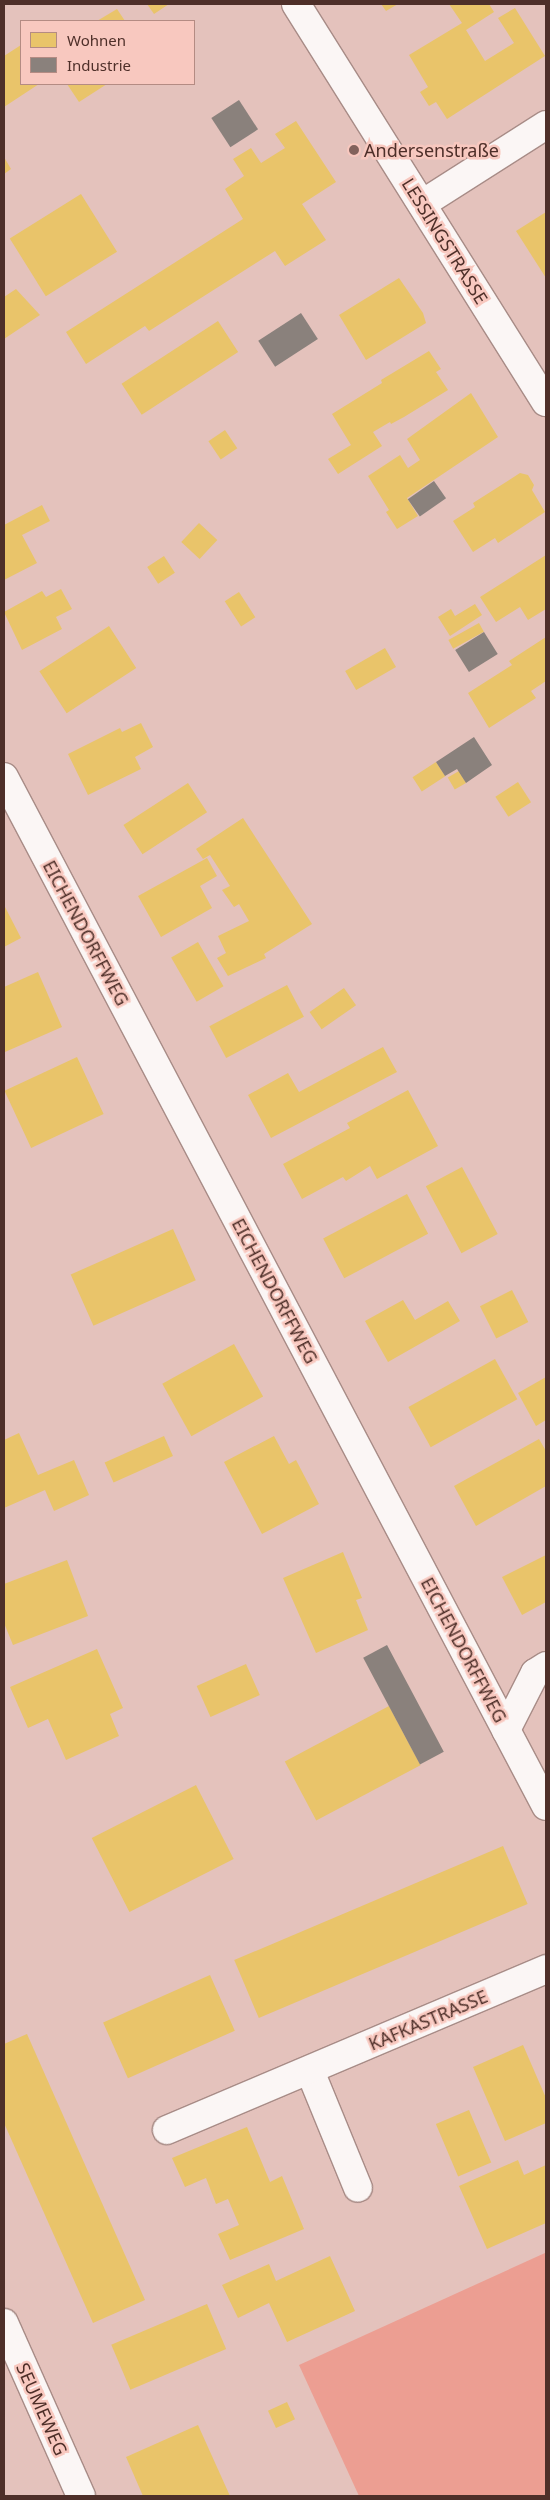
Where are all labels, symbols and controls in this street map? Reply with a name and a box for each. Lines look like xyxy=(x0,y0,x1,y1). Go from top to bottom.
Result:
legend xyxy=(20,20,195,85)
text: Wohnen xyxy=(67,30,126,50)
text: Industrie xyxy=(67,55,131,75)
place label: Andersenstraße xyxy=(364,139,499,161)
marker: Andersenstraße xyxy=(348,144,360,156)
street label: LESSINGSTRASSE xyxy=(398,174,492,308)
street label: EICHENDORFFWEG xyxy=(39,857,133,1009)
street label: EICHENDORFFWEG xyxy=(228,1215,322,1367)
street label: EICHENDORFFWEG xyxy=(417,1574,511,1726)
street label: KAFKASTRASSE xyxy=(365,1985,491,2055)
street label: SEUMEWEG xyxy=(12,2359,72,2459)

